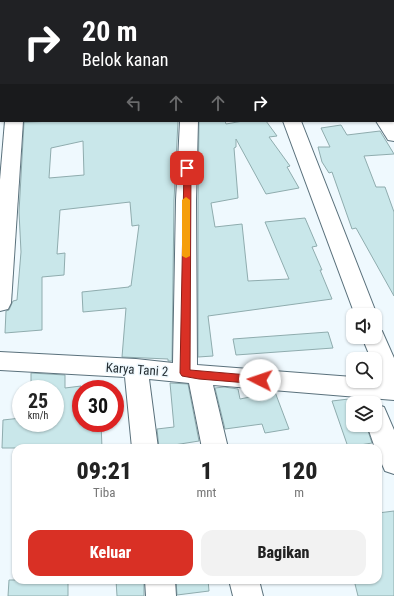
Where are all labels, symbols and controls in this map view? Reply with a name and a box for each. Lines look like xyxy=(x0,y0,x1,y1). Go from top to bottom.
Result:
text: 20 m xyxy=(82,15,138,48)
icon: right xyxy=(16,16,68,68)
text: Belok kanan xyxy=(82,49,168,70)
icon: left xyxy=(123,92,145,114)
icon: ahead xyxy=(165,92,187,114)
icon: ahead xyxy=(207,92,229,114)
icon: right xyxy=(249,92,271,114)
pin xyxy=(170,151,204,185)
icon: arrive xyxy=(176,157,198,179)
map controls xyxy=(346,308,382,432)
button: sound xyxy=(346,308,382,344)
button: search xyxy=(346,352,382,388)
position arrow xyxy=(239,359,281,401)
street label: Karya Tani 2 xyxy=(105,360,169,379)
speed limit sign: 30 xyxy=(72,380,124,432)
text: 25 xyxy=(28,389,48,413)
button: layers xyxy=(346,396,382,432)
text: km/h xyxy=(28,410,48,421)
text: 09:21 xyxy=(76,457,132,485)
text: 1 xyxy=(200,457,213,485)
text: 120 xyxy=(281,457,318,485)
text: Tiba xyxy=(93,485,115,500)
text: mnt xyxy=(197,485,216,500)
text: m xyxy=(294,485,304,500)
button: Keluar xyxy=(28,530,193,576)
button: Bagikan xyxy=(201,530,366,576)

